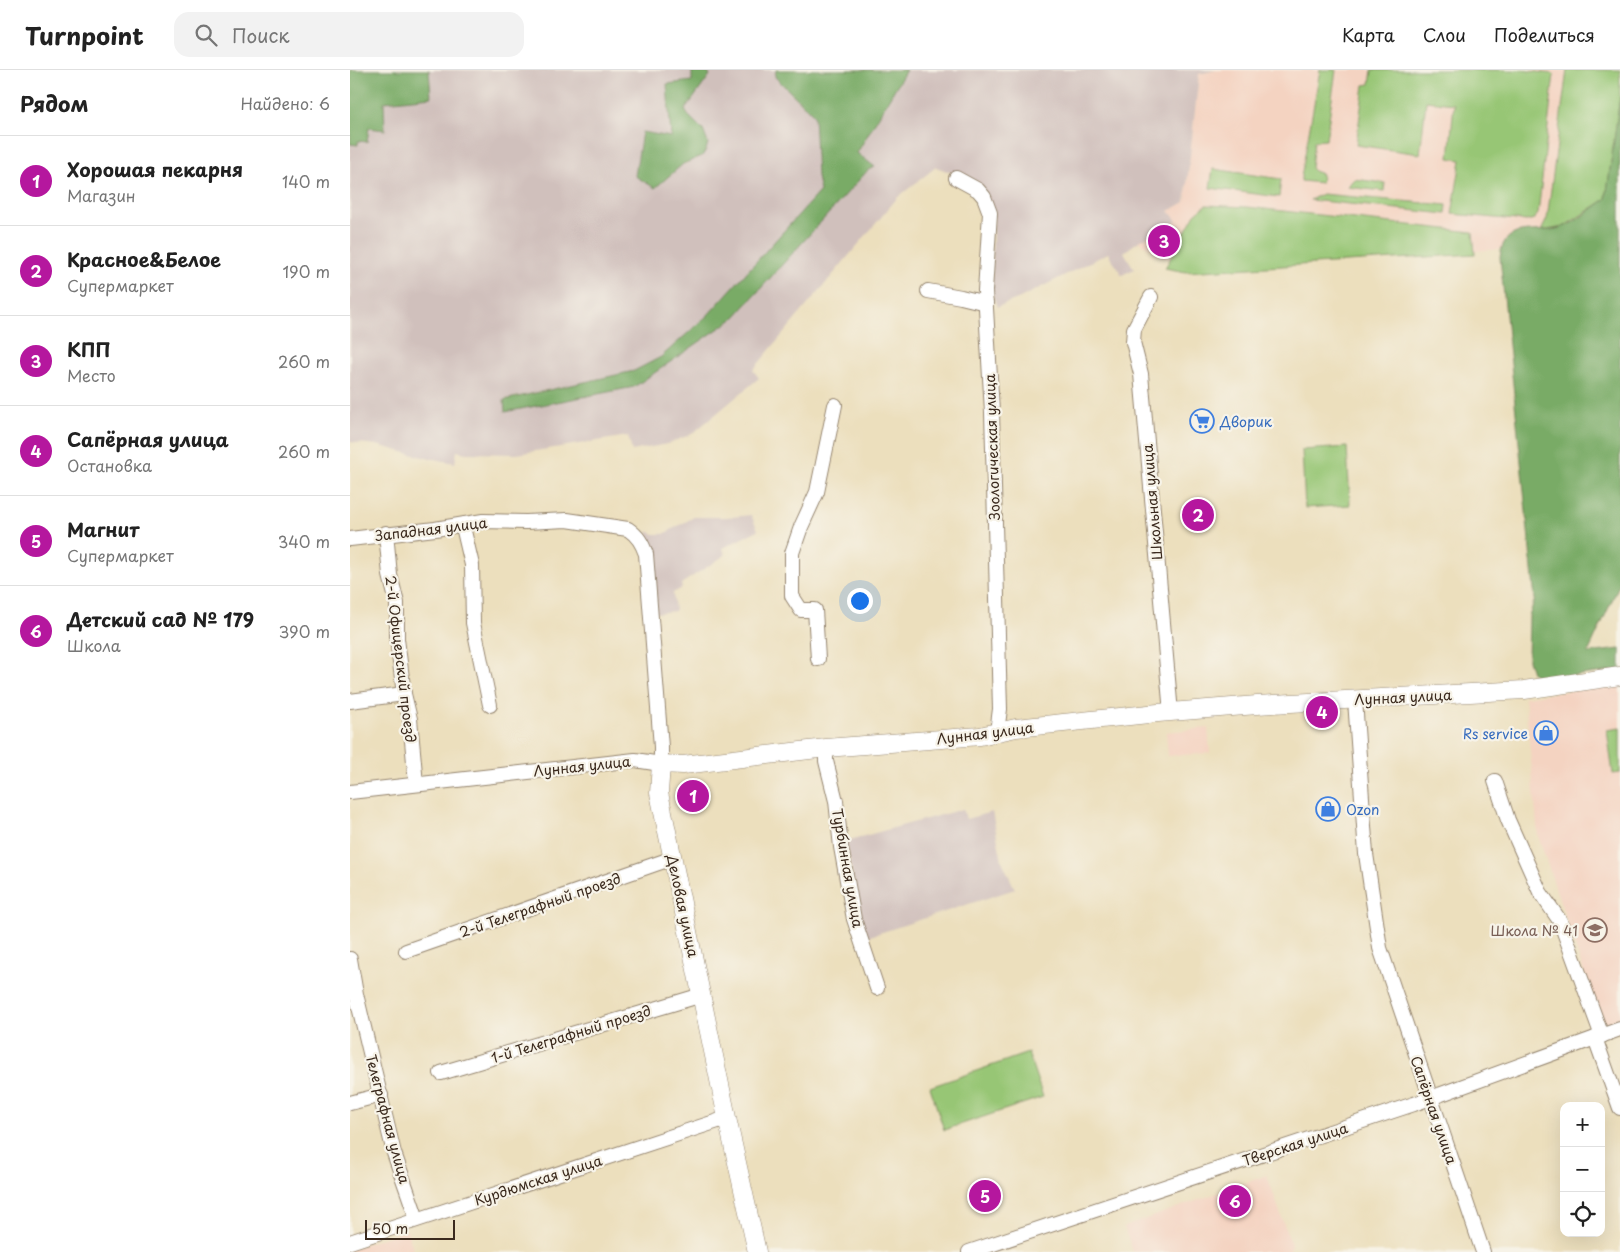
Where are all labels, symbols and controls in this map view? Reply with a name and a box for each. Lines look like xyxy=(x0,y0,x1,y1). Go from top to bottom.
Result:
search box xyxy=(174,12,524,57)
text: Turnpoint xyxy=(25,17,144,53)
icon: search xyxy=(192,21,220,49)
text: Поиск xyxy=(232,21,290,49)
text: Карта xyxy=(1342,21,1395,48)
text: Слои xyxy=(1423,21,1466,48)
text: Поделиться xyxy=(1494,21,1595,48)
text: Рядом xyxy=(20,87,88,119)
text: Найдено: 6 xyxy=(240,91,330,115)
text: Хорошая пекарня xyxy=(67,155,243,183)
text: 1 xyxy=(32,169,40,193)
text: 140 m xyxy=(282,169,330,193)
text: Магазин xyxy=(67,183,136,207)
pin: 3 xyxy=(1148,222,1180,260)
text: Красное&Белое xyxy=(67,245,221,273)
text: 2 xyxy=(30,259,42,283)
text: 190 m xyxy=(282,259,330,283)
text: Супермаркет xyxy=(67,273,174,297)
text: КПП xyxy=(67,335,111,363)
text: 3 xyxy=(31,349,41,373)
text: 260 m xyxy=(278,349,330,373)
text: Место xyxy=(67,363,116,387)
street label: Зоологическая улица xyxy=(979,373,1005,520)
supermarket icon: Дворик xyxy=(1189,408,1215,434)
place label: Дворик xyxy=(1219,411,1273,432)
text: Сапёрная улица xyxy=(67,425,229,453)
text: 4 xyxy=(31,439,41,463)
text: 260 m xyxy=(278,439,330,463)
street label: Школьная улица xyxy=(1136,443,1168,561)
text: Остановка xyxy=(67,453,152,477)
pin: 2 xyxy=(1182,496,1214,534)
street label: Западная улица xyxy=(374,512,488,546)
text: Магнит xyxy=(67,515,139,543)
text: 5 xyxy=(31,529,41,553)
text: 340 m xyxy=(278,529,330,553)
text: Супермаркет xyxy=(67,543,174,567)
street label: 2-й Офицерский проезд xyxy=(380,574,422,744)
your location xyxy=(847,588,873,614)
text: Детский сад № 179 xyxy=(67,605,254,633)
text: 6 xyxy=(30,619,42,643)
text: 390 m xyxy=(279,619,330,643)
text: Школа xyxy=(67,633,121,657)
street label: Лунная улица xyxy=(1354,684,1452,710)
pin: 4 xyxy=(1306,693,1338,731)
street label: Лунная улица xyxy=(935,717,1035,749)
shop icon: Rs service xyxy=(1533,720,1559,746)
place label: Rs service xyxy=(1463,723,1528,744)
street label: Лунная улица xyxy=(532,750,632,782)
pin: 1 xyxy=(677,777,709,815)
shop icon: Ozon xyxy=(1315,796,1341,822)
place label: Ozon xyxy=(1346,799,1379,820)
street label: Турбинная улица xyxy=(827,807,869,929)
street label: Деловая улица xyxy=(662,852,704,959)
street label: 2-й Телеграфный проезд xyxy=(456,867,624,943)
school or university icon: Школа № 41 xyxy=(1582,917,1608,943)
place label: Школа № 41 xyxy=(1490,920,1578,941)
street label: 1-й Телеграфный проезд xyxy=(488,1000,654,1068)
street label: Телеграфная улица xyxy=(361,1052,415,1186)
street label: Сапёрная улица xyxy=(1406,1053,1462,1167)
map controls xyxy=(1560,1102,1605,1237)
button: + xyxy=(1560,1102,1605,1147)
street label: Тверская улица xyxy=(1240,1117,1351,1171)
button: − xyxy=(1560,1147,1605,1192)
street label: Курдюмская улица xyxy=(471,1149,605,1211)
pin: 5 xyxy=(969,1177,1001,1215)
pin: 6 xyxy=(1219,1182,1251,1220)
button: locate xyxy=(1560,1192,1605,1237)
scale bar xyxy=(365,1217,455,1240)
text: 50 m xyxy=(372,1218,408,1239)

